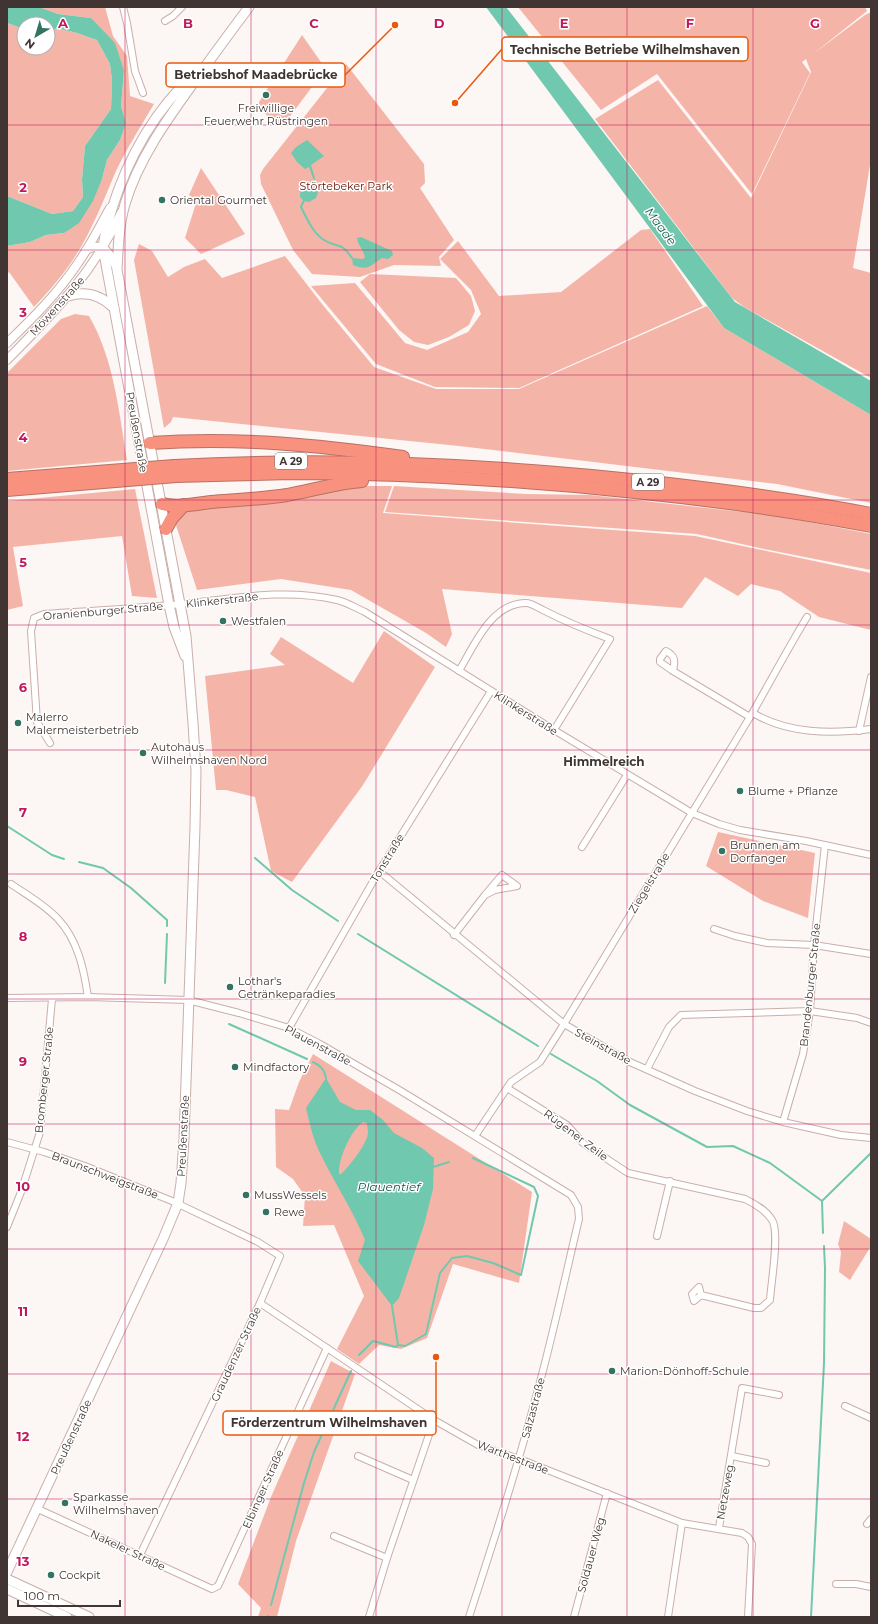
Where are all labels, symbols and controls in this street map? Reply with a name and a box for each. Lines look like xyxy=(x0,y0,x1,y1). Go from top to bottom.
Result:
text: A xyxy=(57,15,69,31)
text: B xyxy=(183,15,193,31)
text: C xyxy=(309,15,319,31)
text: D xyxy=(434,15,445,31)
text: E xyxy=(560,15,569,31)
text: F xyxy=(686,15,694,31)
text: G xyxy=(810,15,820,31)
north arrow xyxy=(16,16,56,56)
text: N xyxy=(22,36,38,52)
callout: Technische Betriebe Wilhelmshaven xyxy=(502,37,748,61)
text: Technische Betriebe Wilhelmshaven xyxy=(510,42,740,57)
callout: Betriebshof Maadebrücke xyxy=(166,63,345,87)
text: Betriebshof Maadebrücke xyxy=(174,67,338,82)
marker: Freiwillige Feuerwehr Rüstringen xyxy=(261,90,271,100)
place label: Freiwillige Feuerwehr Rüstringen xyxy=(204,101,328,128)
text: 2 xyxy=(19,179,27,195)
park label: Störtebeker Park xyxy=(300,179,393,193)
place label: Oriental Gourmet xyxy=(170,193,268,207)
marker: Oriental Gourmet xyxy=(157,195,167,205)
water label: Maade xyxy=(642,204,680,248)
street label: Möwenstraße xyxy=(27,273,88,339)
text: 3 xyxy=(18,304,27,320)
street label: Preußenstraße xyxy=(123,391,151,474)
text: 4 xyxy=(19,429,28,445)
road number: A 29 xyxy=(275,453,307,469)
road number: A 29 xyxy=(632,474,664,490)
text: 5 xyxy=(19,554,27,570)
street label: Klinkerstraße xyxy=(185,589,259,611)
street label: Oranienburger Straße xyxy=(42,599,164,623)
place label: Westfalen xyxy=(231,614,286,628)
marker: Westfalen xyxy=(218,616,228,626)
text: 6 xyxy=(19,679,28,695)
street label: Klinkerstraße xyxy=(491,688,561,738)
place label: Malerro Malermeisterbetrieb xyxy=(26,710,139,737)
marker: Malerro Malermeisterbetrieb xyxy=(13,718,23,728)
place label: Autohaus Wilhelmshaven Nord xyxy=(151,740,267,767)
marker: Autohaus Wilhelmshaven Nord xyxy=(138,748,148,758)
district label: Himmelreich xyxy=(563,754,645,769)
place label: Blume + Pflanze xyxy=(748,784,838,798)
marker: Blume + Pflanze xyxy=(735,786,745,796)
text: 7 xyxy=(19,804,27,820)
street label: Tonstraße xyxy=(367,831,407,885)
place label: Brunnen am Dorfanger xyxy=(730,838,800,865)
marker: Brunnen am Dorfanger xyxy=(717,846,727,856)
street label: Ziegelstraße xyxy=(625,850,673,916)
street label: Brandenburger Straße xyxy=(797,922,823,1047)
text: 8 xyxy=(19,928,28,944)
place label: Lothar's Getränkeparadies xyxy=(238,974,336,1001)
marker: Lothar's Getränkeparadies xyxy=(225,982,235,992)
street label: Plauenstraße xyxy=(282,1022,354,1069)
street label: Steinstraße xyxy=(572,1025,634,1067)
street label: Bromberger Straße xyxy=(31,1026,57,1134)
text: 9 xyxy=(19,1053,27,1069)
place label: Mindfactory xyxy=(243,1060,309,1074)
marker: Mindfactory xyxy=(230,1062,240,1072)
street label: Preußenstraße xyxy=(174,1095,192,1177)
street label: Rügener Zeile xyxy=(541,1106,611,1164)
street label: Braunschweigstraße xyxy=(50,1148,161,1202)
text: 10 xyxy=(16,1178,30,1194)
water label: Plauentief xyxy=(358,1179,422,1194)
place label: MussWessels xyxy=(254,1188,327,1202)
marker: MussWessels xyxy=(241,1190,251,1200)
place label: Rewe xyxy=(274,1205,305,1219)
marker: Rewe xyxy=(261,1207,271,1217)
text: 11 xyxy=(18,1303,28,1319)
street label: Graudenzer Straße xyxy=(208,1304,264,1404)
place label: Marion-Dönhoff-Schule xyxy=(620,1364,750,1378)
marker: Marion-Dönhoff-Schule xyxy=(607,1366,617,1376)
street label: Salzastraße xyxy=(518,1376,548,1440)
street label: Preußenstraße xyxy=(47,1397,95,1477)
callout: Förderzentrum Wilhelmshaven xyxy=(223,1411,436,1435)
text: Förderzentrum Wilhelmshaven xyxy=(231,1415,427,1430)
text: 12 xyxy=(17,1428,30,1444)
street label: Warthestraße xyxy=(475,1437,551,1477)
street label: Elbinger Straße xyxy=(239,1447,287,1531)
street label: Netzeweg xyxy=(713,1463,737,1521)
place label: Sparkasse Wilhelmshaven xyxy=(73,1490,159,1517)
marker: Sparkasse Wilhelmshaven xyxy=(60,1498,70,1508)
street label: Soldauer Weg xyxy=(574,1516,608,1594)
street label: Nakeler Straße xyxy=(88,1527,168,1574)
text: 13 xyxy=(17,1553,30,1569)
place label: Cockpit xyxy=(59,1568,101,1582)
marker: Cockpit xyxy=(46,1570,56,1580)
scale bar xyxy=(18,1582,120,1608)
text: 100 m xyxy=(24,1588,60,1603)

